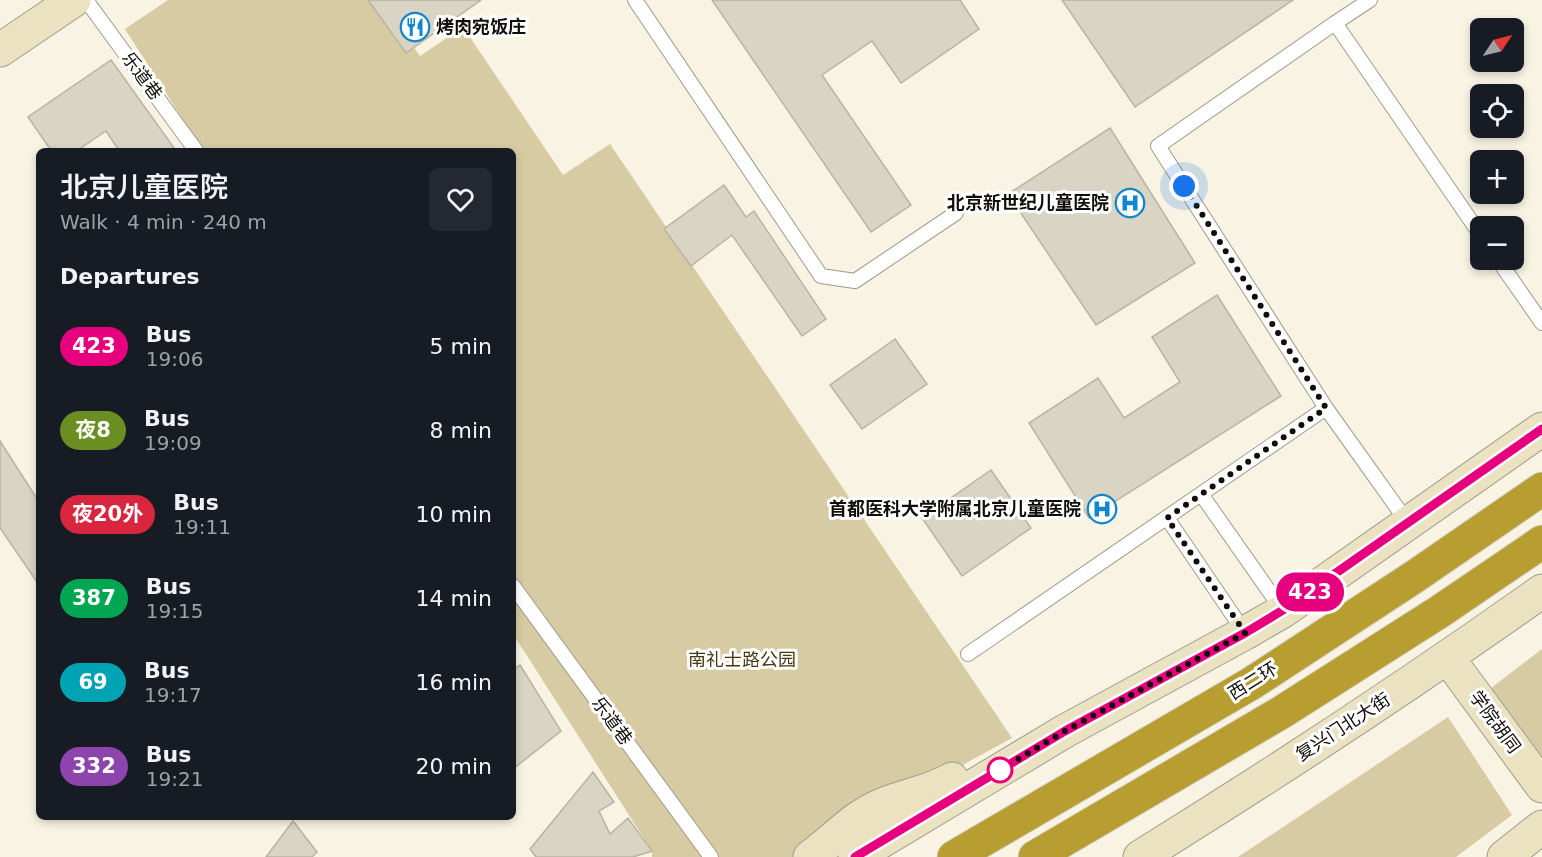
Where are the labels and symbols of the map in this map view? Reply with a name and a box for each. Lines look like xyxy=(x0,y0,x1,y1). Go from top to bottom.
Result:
restaurant icon: 烤肉宛饭庄 xyxy=(399,11,431,43)
place label: 烤肉宛饭庄 xyxy=(436,16,526,37)
north arrow xyxy=(1470,18,1524,72)
street label: 乐道巷 xyxy=(118,48,167,104)
your location xyxy=(1169,171,1199,201)
hospital icon: 北京新世纪儿童医院 xyxy=(1114,187,1146,219)
place label: 北京新世纪儿童医院 xyxy=(947,192,1109,213)
hospital icon: 首都医科大学附属北京儿童医院 xyxy=(1086,493,1118,525)
place label: 首都医科大学附属北京儿童医院 xyxy=(829,498,1081,519)
line badge: 423 xyxy=(1276,572,1344,612)
park label: 南礼士路公园 xyxy=(688,649,796,670)
street label: 西二环 xyxy=(1224,657,1281,704)
street label: 学院胡同 xyxy=(1466,686,1525,757)
street label: 复兴门北大街 xyxy=(1292,688,1394,765)
street label: 乐道巷 xyxy=(588,693,637,749)
unlabelled marker xyxy=(987,757,1013,783)

